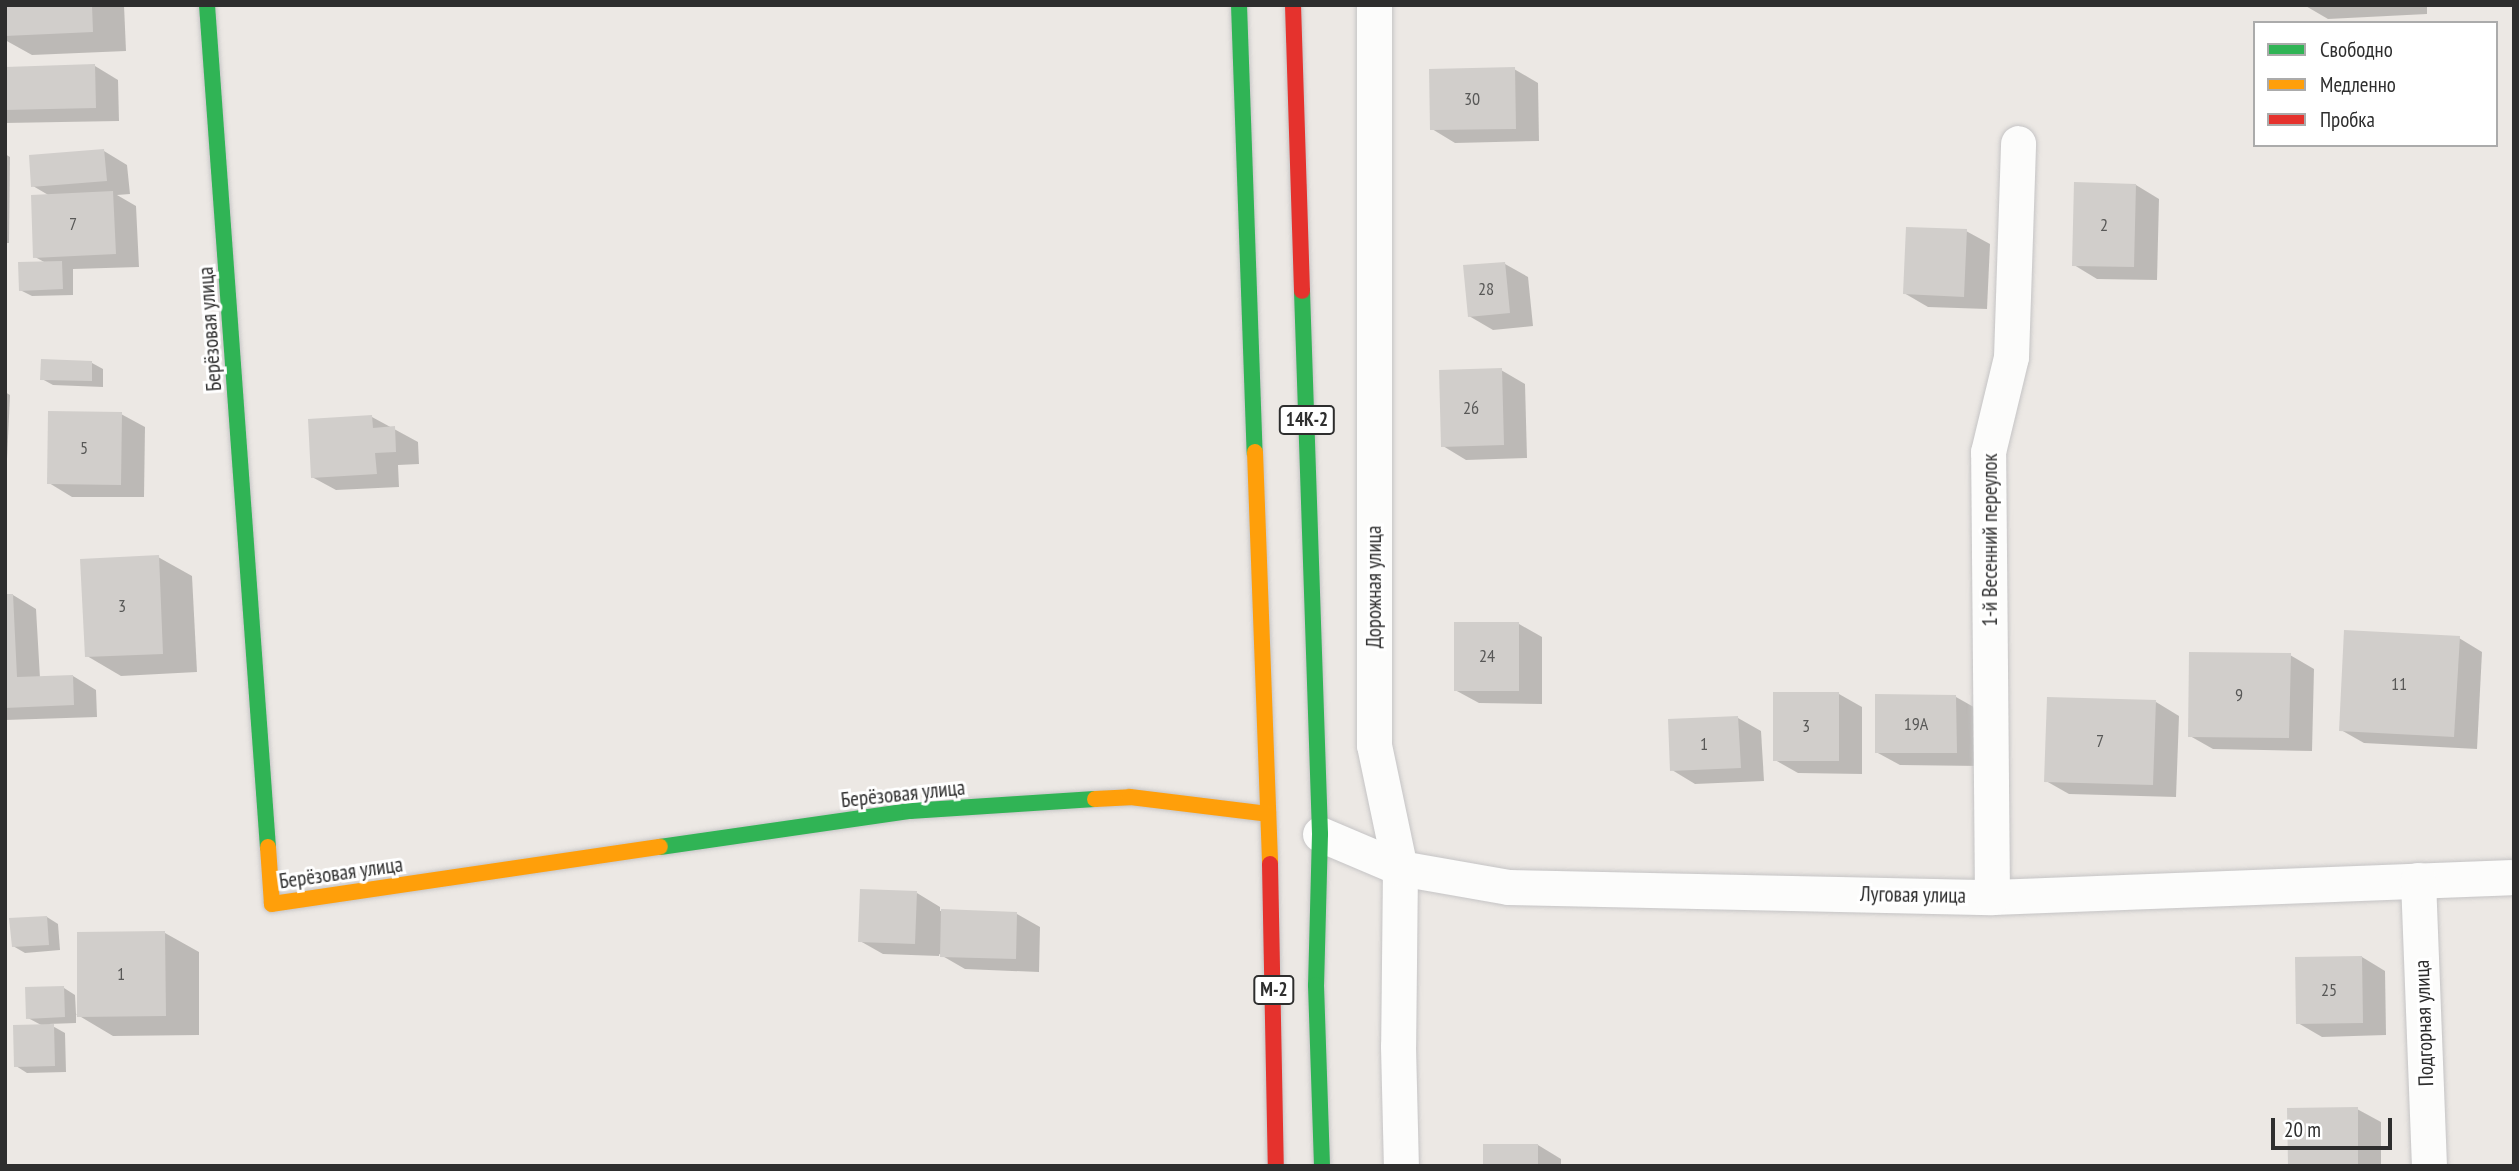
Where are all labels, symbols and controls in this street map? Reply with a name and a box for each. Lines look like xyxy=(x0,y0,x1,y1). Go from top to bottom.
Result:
legend xyxy=(2253,21,2498,147)
text: Свободно xyxy=(2320,36,2393,63)
text: Медленно xyxy=(2320,71,2396,98)
house number: 30 xyxy=(1464,88,1480,110)
text: Пробка xyxy=(2320,106,2375,133)
house number: 7 xyxy=(69,213,77,235)
house number: 2 xyxy=(2100,214,2108,236)
street label: Берёзовая улица xyxy=(193,266,227,392)
house number: 28 xyxy=(1478,278,1494,300)
house number: 26 xyxy=(1463,397,1479,419)
road number: 14К-2 xyxy=(1277,404,1337,436)
house number: 5 xyxy=(80,437,88,459)
street label: 1-й Весенний переулок xyxy=(1977,453,2003,627)
street label: Дорожная улица xyxy=(1361,526,1387,648)
house number: 3 xyxy=(118,595,126,617)
house number: 24 xyxy=(1479,645,1495,667)
house number: 11 xyxy=(2391,673,2407,695)
house number: 9 xyxy=(2235,684,2243,706)
house number: 19А xyxy=(1904,713,1928,735)
house number: 3 xyxy=(1802,715,1810,737)
house number: 7 xyxy=(2096,730,2104,752)
house number: 1 xyxy=(1700,733,1708,755)
street label: Берёзовая улица xyxy=(840,775,966,813)
street label: Берёзовая улица xyxy=(277,852,405,894)
street label: Луговая улица xyxy=(1860,881,1966,909)
street label: Подгорная улица xyxy=(2409,959,2439,1087)
house number: 1 xyxy=(117,963,125,985)
road number: М-2 xyxy=(1253,974,1295,1006)
house number: 25 xyxy=(2321,979,2337,1001)
scale bar xyxy=(2274,1104,2395,1148)
text: 20 m xyxy=(2284,1116,2321,1143)

